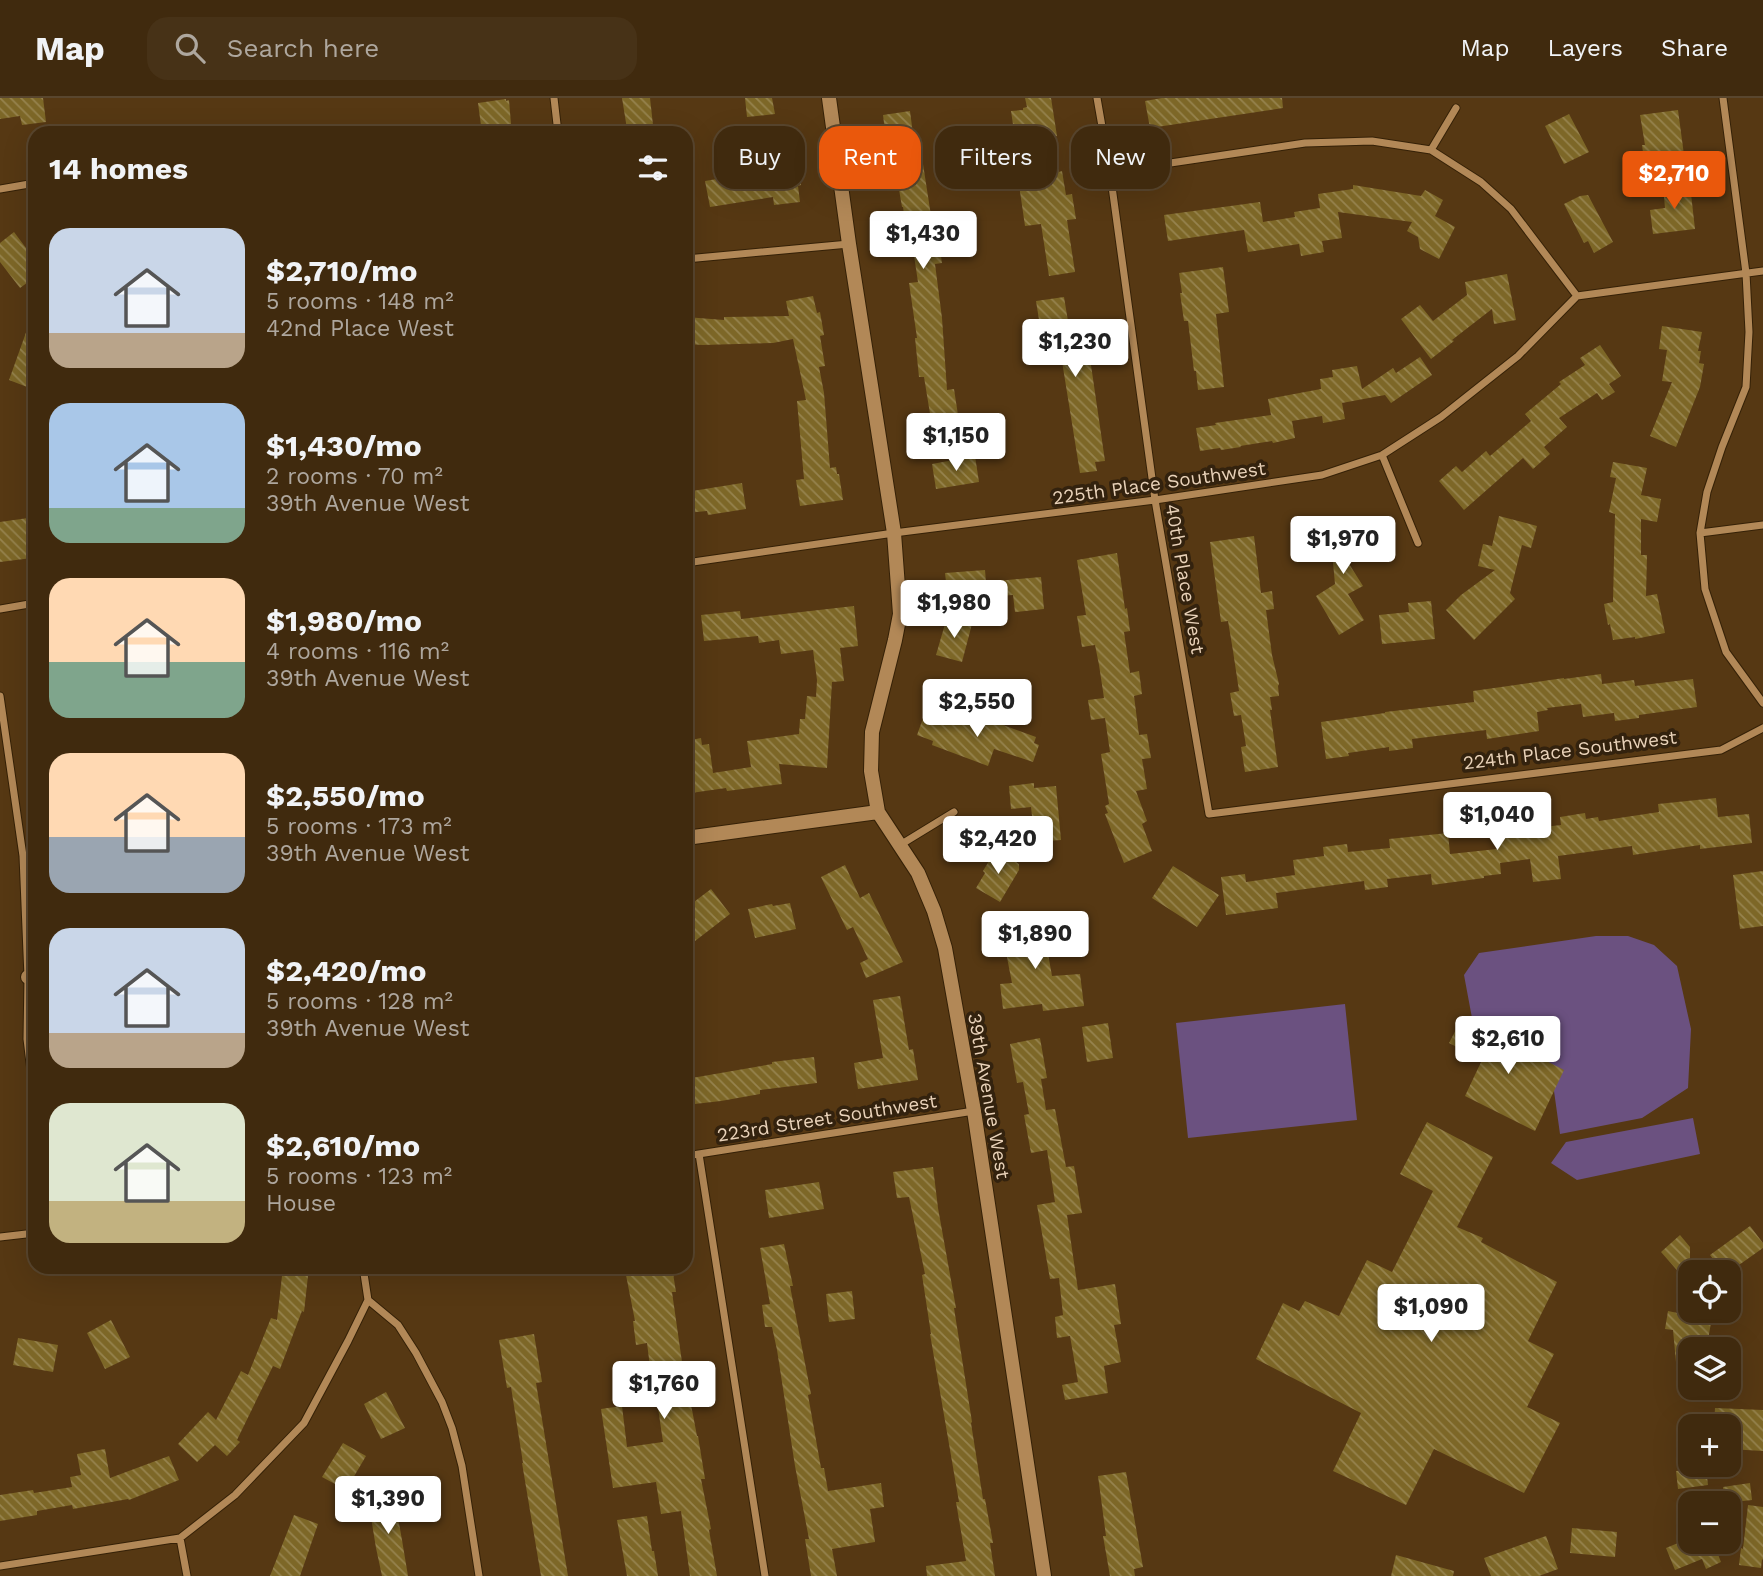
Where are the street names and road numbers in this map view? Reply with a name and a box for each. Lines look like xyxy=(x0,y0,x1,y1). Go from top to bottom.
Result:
street label: 225th Place Southwest xyxy=(1051,457,1267,509)
street label: 40th Place West xyxy=(1160,502,1210,656)
street label: 224th Place Southwest xyxy=(1462,725,1678,775)
street label: 39th Avenue West xyxy=(963,1011,1015,1181)
street label: 223rd Street Southwest xyxy=(715,1089,939,1147)

